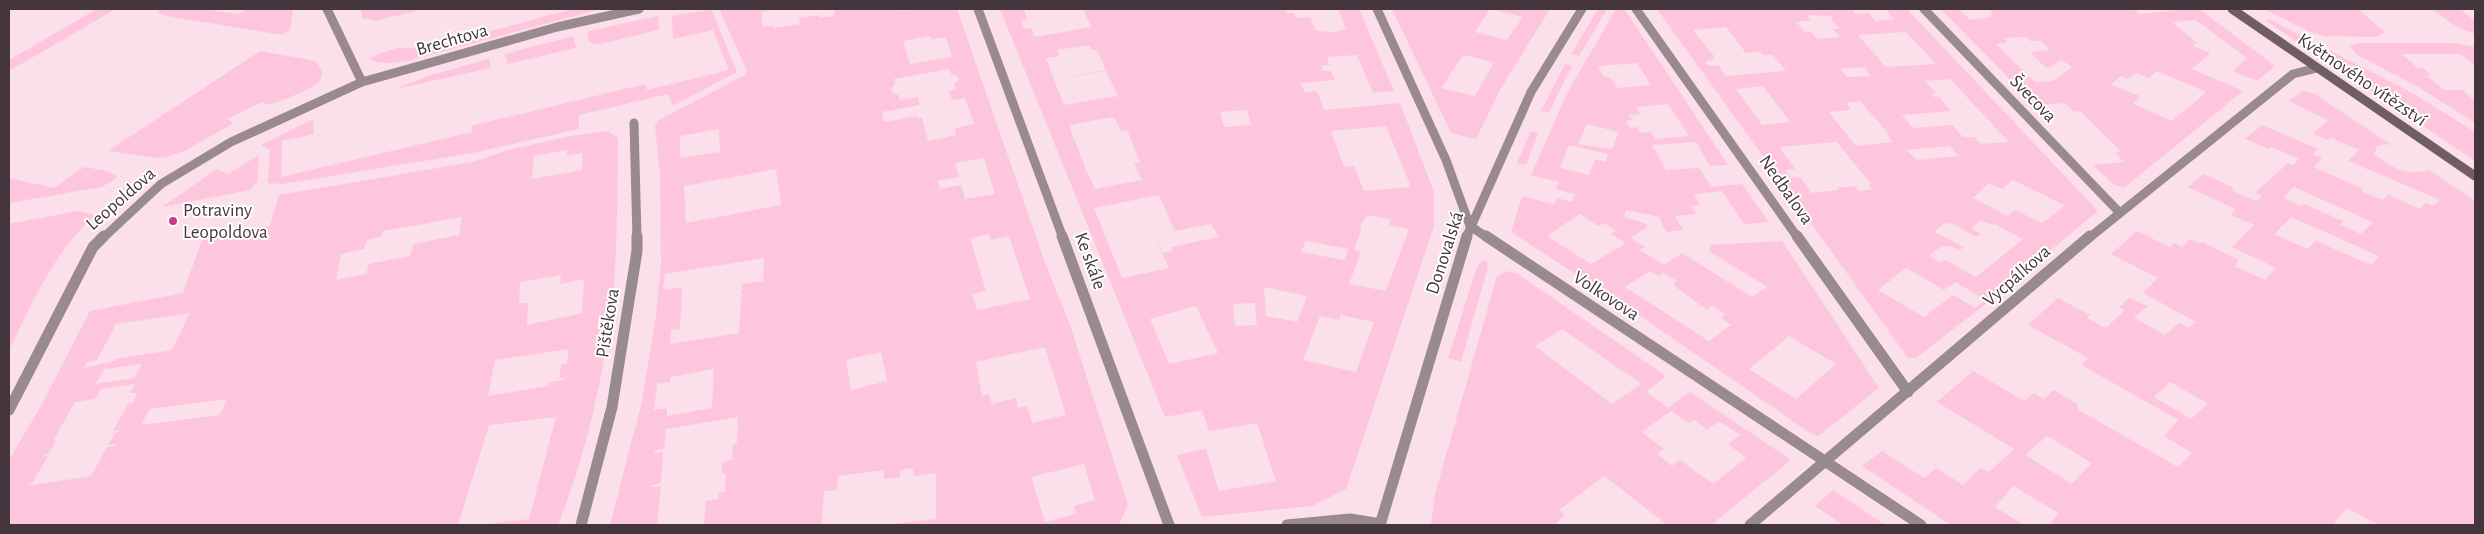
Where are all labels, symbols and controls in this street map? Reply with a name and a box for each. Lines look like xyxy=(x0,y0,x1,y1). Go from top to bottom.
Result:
street label: Brechtova xyxy=(414,21,490,59)
street label: Květnového vítězství xyxy=(2294,30,2430,130)
street label: Švecova xyxy=(2006,70,2062,127)
street label: Nedbalova xyxy=(1755,152,1817,228)
street label: Leopoldova xyxy=(83,164,159,234)
place label: Potraviny Leopoldova xyxy=(183,201,268,242)
street label: Donovalská xyxy=(1423,209,1467,297)
marker: Potraviny Leopoldova xyxy=(167,215,179,227)
street label: Ke skále xyxy=(1071,230,1109,292)
street label: Vycpálkova xyxy=(1980,242,2055,310)
street label: Volkovova xyxy=(1570,268,1643,324)
street label: Pištěkova xyxy=(593,287,623,359)

